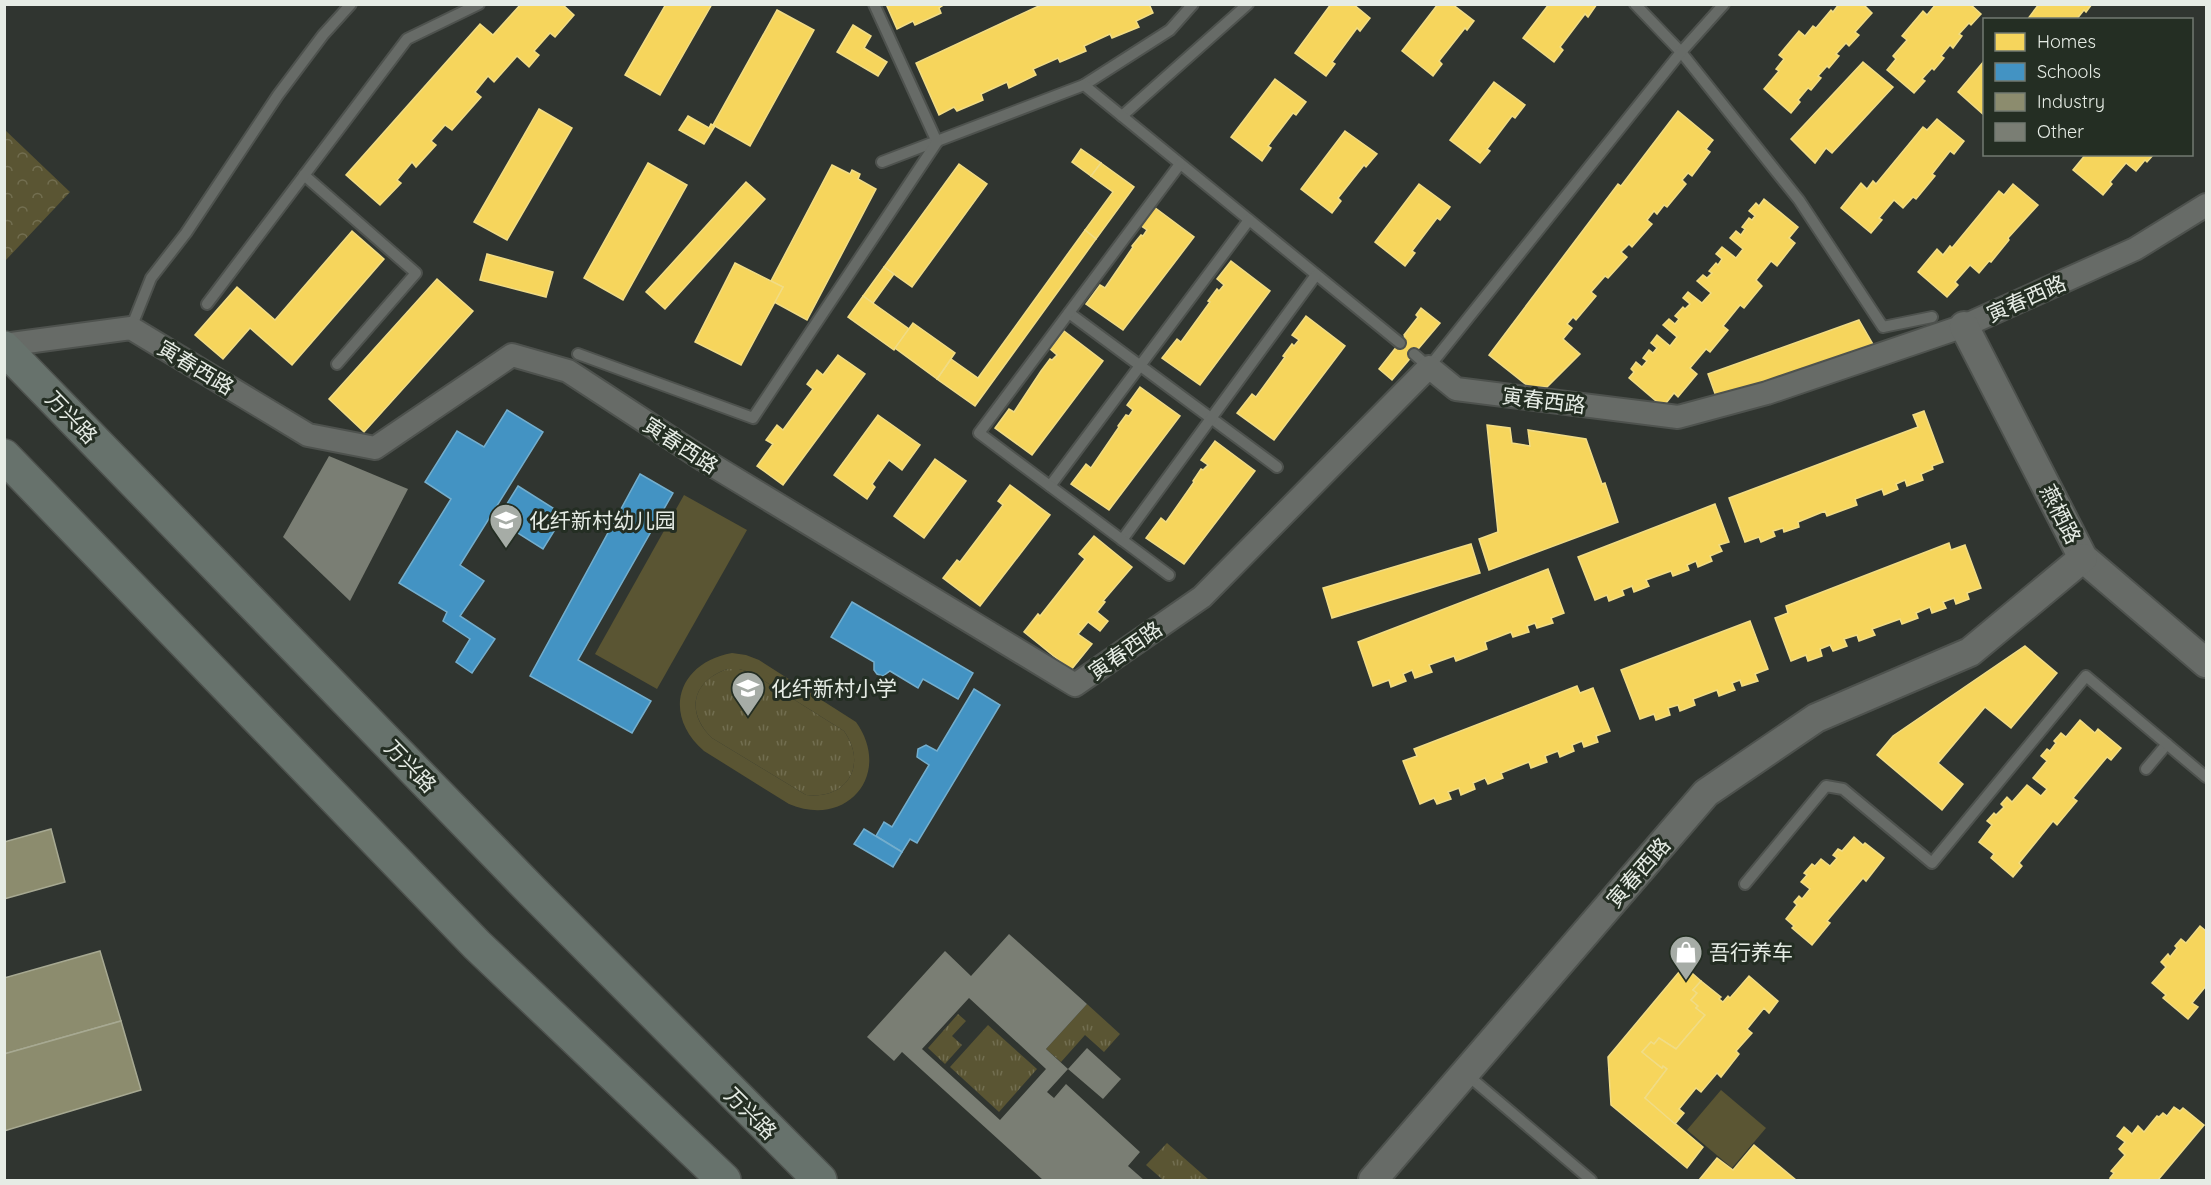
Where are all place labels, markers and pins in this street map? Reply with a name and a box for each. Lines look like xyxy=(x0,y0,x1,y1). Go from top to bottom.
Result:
school or university icon: 化纤新村幼儿园 xyxy=(488,502,524,549)
place label: 化纤新村幼儿园 xyxy=(529,507,676,533)
school or university icon: 化纤新村小学 xyxy=(730,670,766,717)
place label: 化纤新村小学 xyxy=(771,675,897,701)
shop icon: 吾行养车 xyxy=(1668,934,1704,981)
place label: 吾行养车 xyxy=(1709,939,1793,965)

